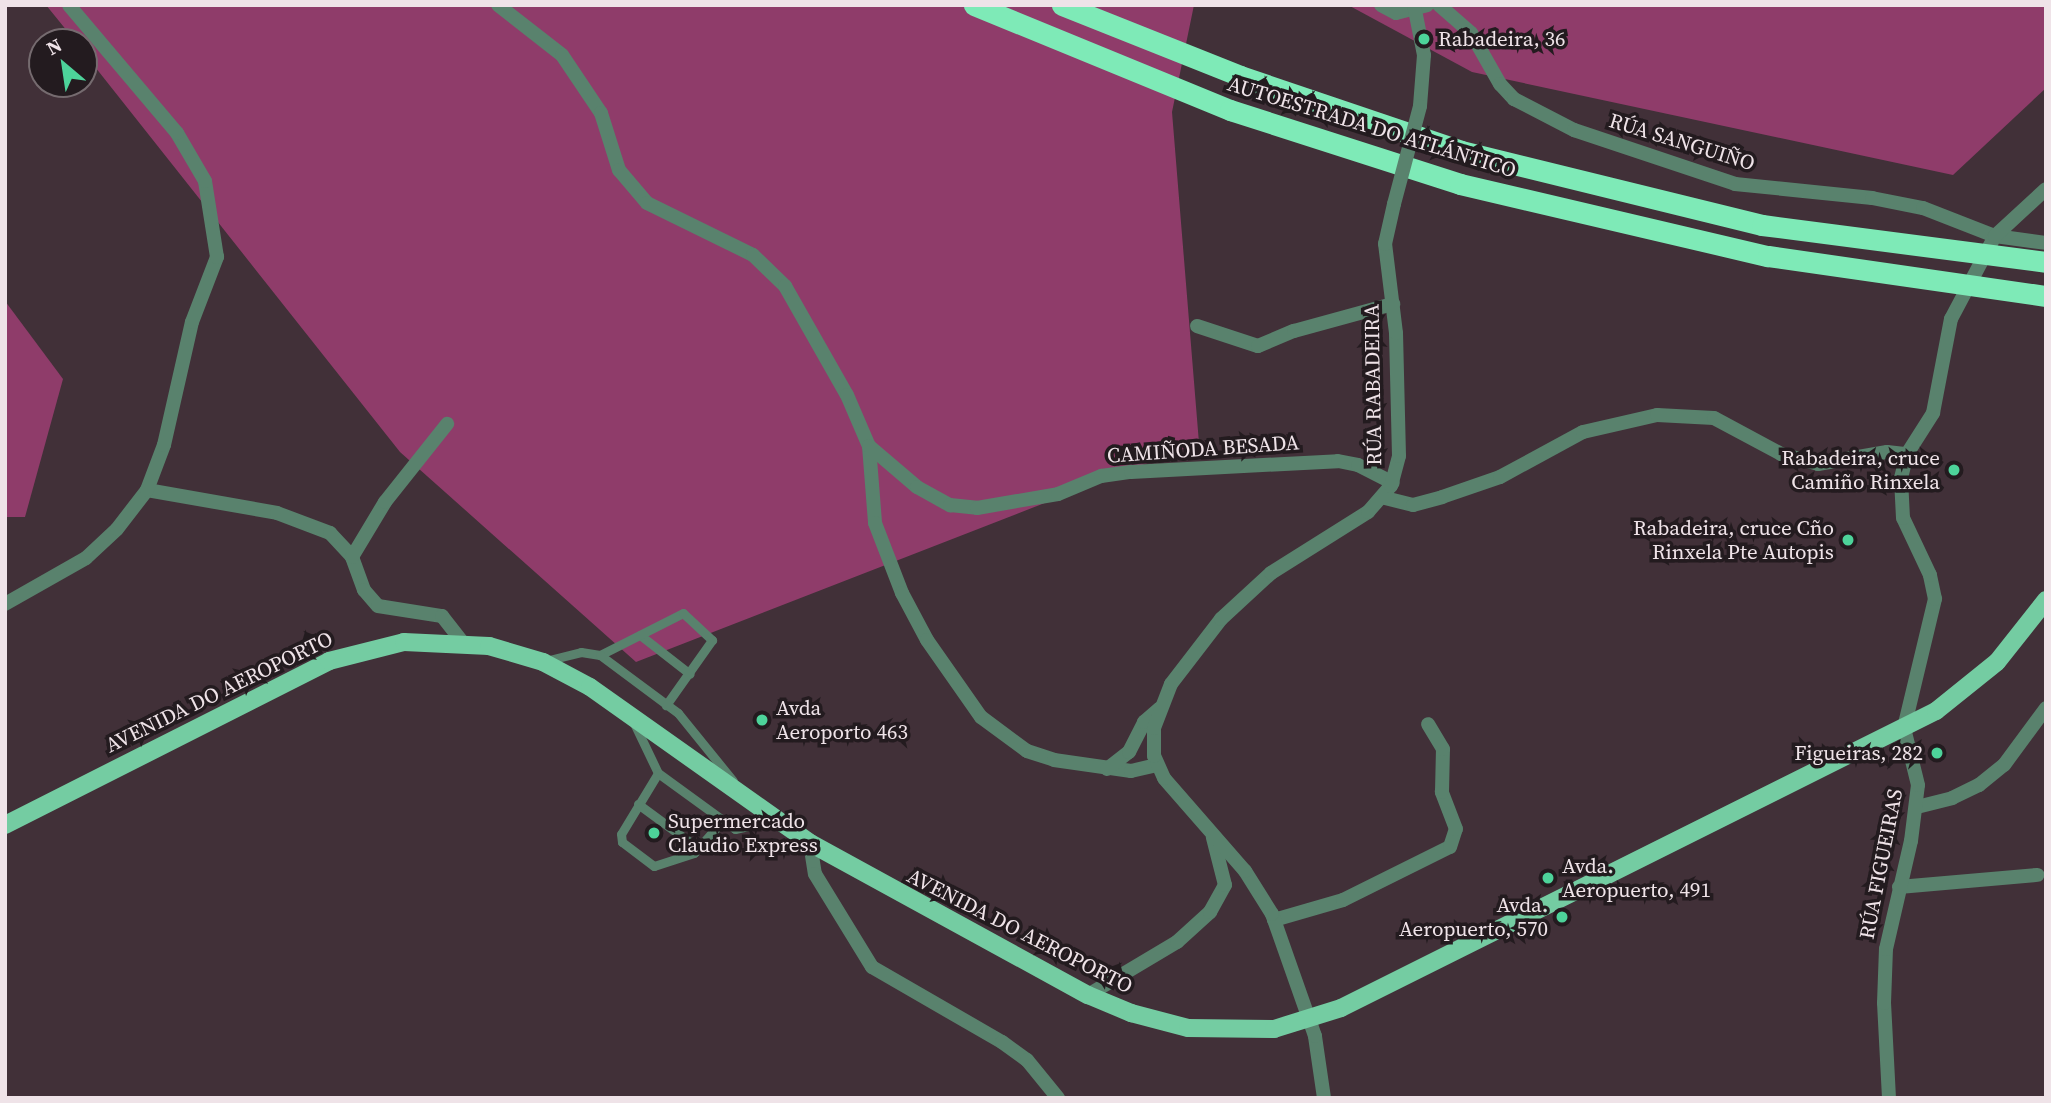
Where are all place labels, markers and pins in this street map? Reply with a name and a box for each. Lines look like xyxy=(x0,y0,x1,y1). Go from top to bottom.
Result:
place label: Rabadeira, 36 xyxy=(1438,26,1566,52)
marker: Rabadeira, 36 xyxy=(1416,31,1432,47)
place label: Rabadeira, cruce Camiño Rinxela xyxy=(1781,445,1940,495)
marker: Rabadeira, cruce Camiño Rinxela xyxy=(1946,462,1962,478)
place label: Rabadeira, cruce Cño Rinxela Pte Autopis xyxy=(1633,515,1834,565)
marker: Rabadeira, cruce Cño Rinxela Pte Autopis xyxy=(1840,532,1856,548)
place label: Avda Aeroporto 463 xyxy=(776,695,908,745)
marker: Avda Aeroporto 463 xyxy=(754,712,770,728)
place label: Figueiras, 282 xyxy=(1794,740,1923,766)
marker: Figueiras, 282 xyxy=(1929,745,1945,761)
place label: Supermercado Claudio Express xyxy=(668,808,818,858)
marker: Supermercado Claudio Express xyxy=(646,825,662,841)
place label: Avda. Aeropuerto, 491 xyxy=(1562,853,1711,903)
marker: Avda. Aeropuerto, 491 xyxy=(1540,870,1556,886)
place label: Avda. Aeropuerto, 570 xyxy=(1399,892,1548,942)
marker: Avda. Aeropuerto, 570 xyxy=(1554,909,1570,925)

